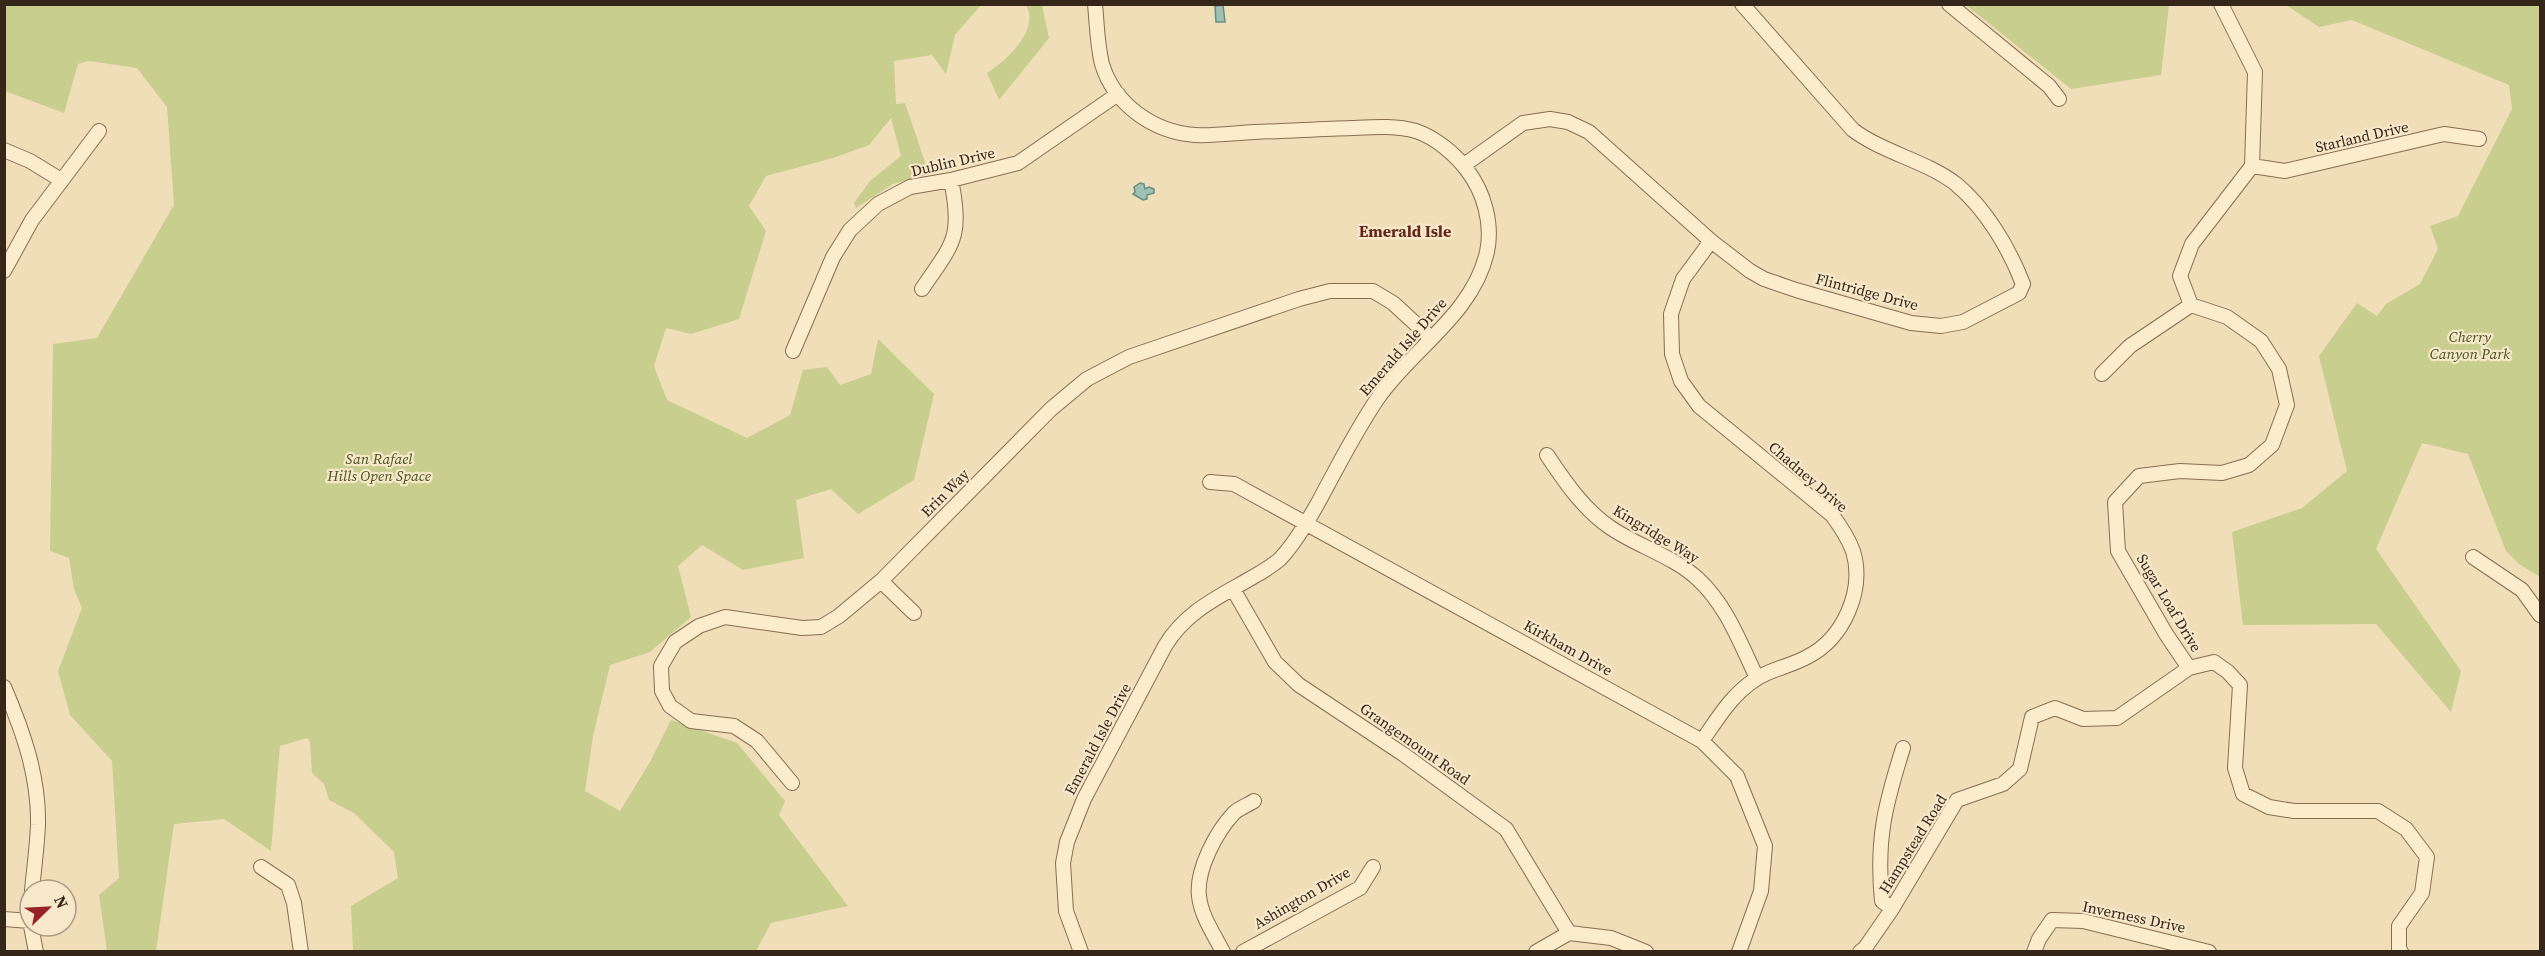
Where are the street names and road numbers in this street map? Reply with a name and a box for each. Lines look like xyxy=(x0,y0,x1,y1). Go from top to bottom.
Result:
street label: Starland Drive xyxy=(2313,115,2411,157)
street label: Dublin Drive xyxy=(909,142,997,181)
street label: Flintridge Drive xyxy=(1813,268,1921,315)
street label: Emerald Isle Drive xyxy=(1354,293,1451,400)
street label: Chadney Drive xyxy=(1764,436,1853,517)
street label: Erin Way xyxy=(916,464,974,521)
street label: Kingridge Way xyxy=(1609,499,1704,568)
street label: Sugar Loaf Drive xyxy=(2132,550,2207,656)
street label: Kirkham Drive xyxy=(1520,614,1617,681)
street label: Emerald Isle Drive xyxy=(1059,679,1136,798)
street label: Grangemount Road xyxy=(1356,698,1475,790)
street label: Hampstead Road xyxy=(1874,790,1952,897)
street label: Ashington Drive xyxy=(1250,861,1354,934)
street label: Inverness Drive xyxy=(2081,895,2188,938)

